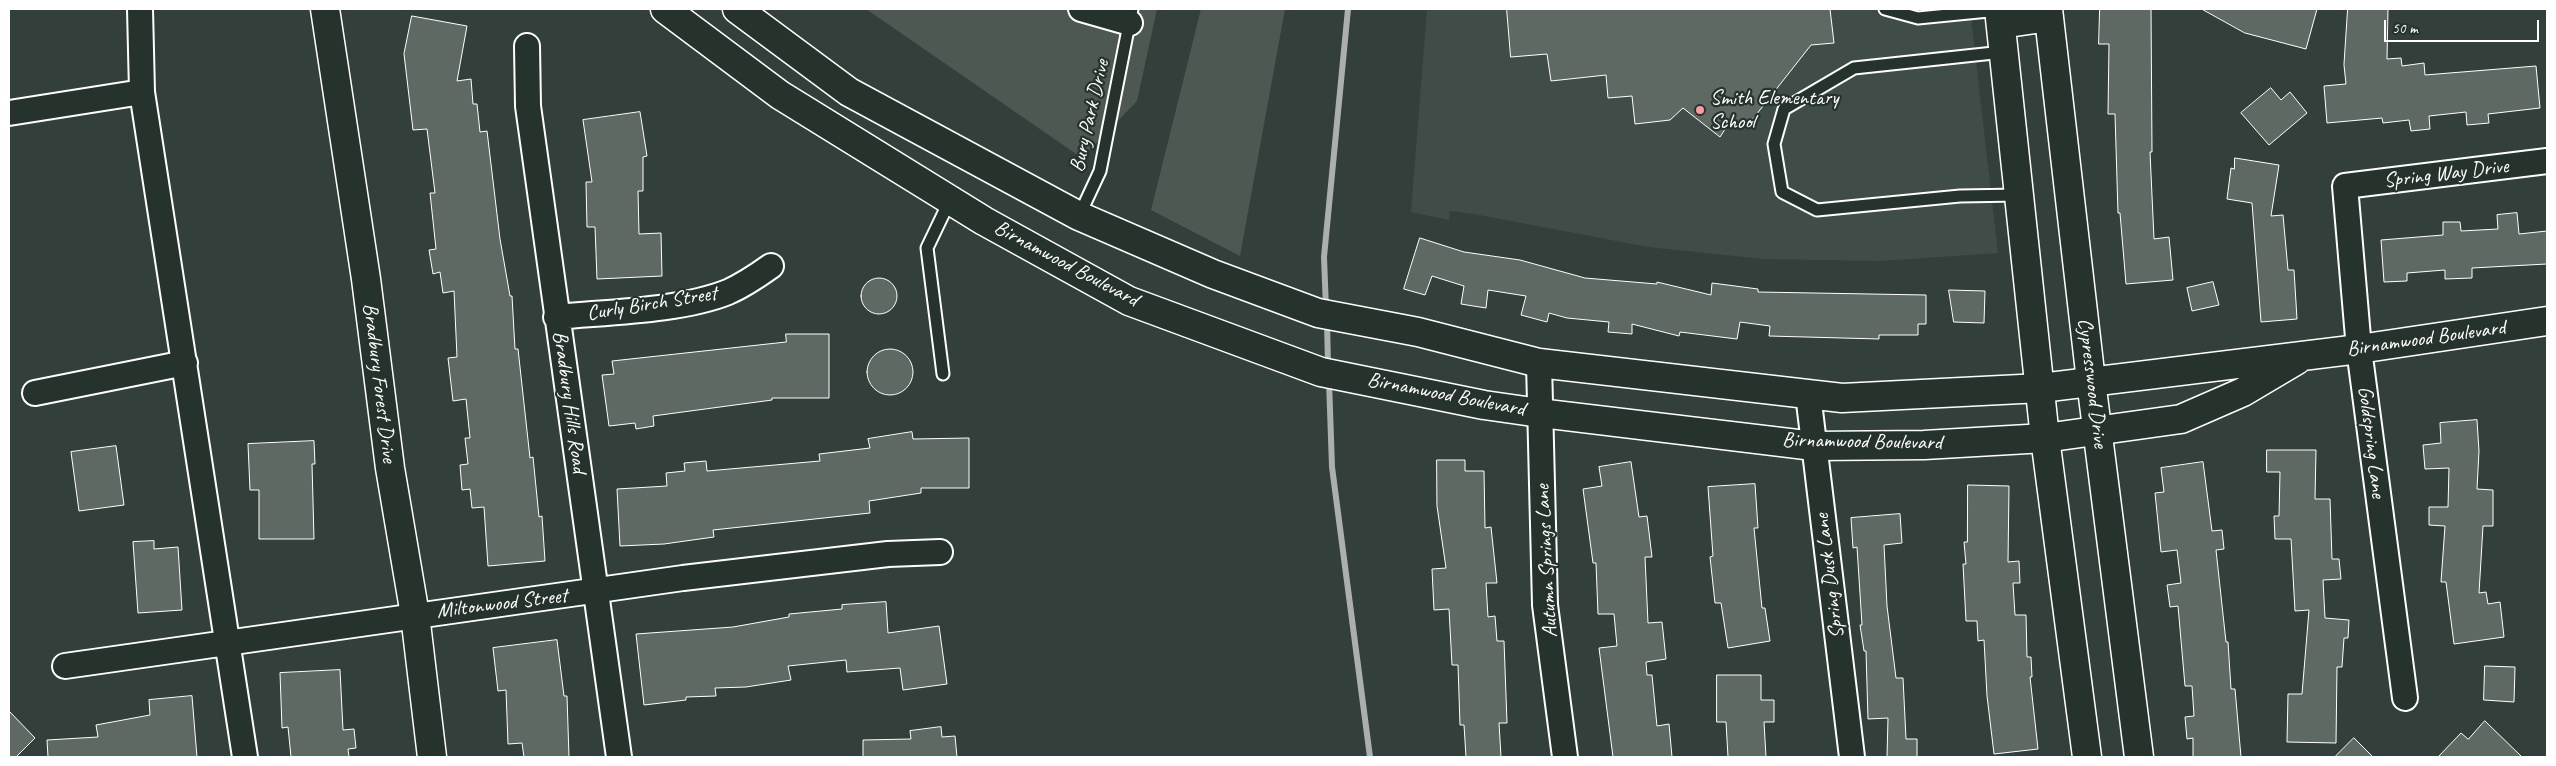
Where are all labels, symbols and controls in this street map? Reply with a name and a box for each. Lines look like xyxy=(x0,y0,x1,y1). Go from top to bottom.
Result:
scale bar xyxy=(2386,10,2541,42)
text: 50 m xyxy=(2392,19,2418,38)
street label: Bury Park Drive xyxy=(1065,57,1115,175)
place label: Smith Elementary School xyxy=(1710,85,1838,135)
marker: Smith Elementary School xyxy=(1694,104,1706,116)
street label: Spring Way Drive xyxy=(2382,154,2510,194)
street label: Birnamwood Boulevard xyxy=(990,215,1142,313)
street label: Curly Birch Street xyxy=(585,281,719,327)
street label: Bradbury Forest Drive xyxy=(357,302,401,464)
street label: Birnamwood Boulevard xyxy=(2345,315,2507,363)
street label: Cypresswood Drive xyxy=(2072,317,2112,449)
street label: Bradbury Hills Road xyxy=(547,329,591,475)
street label: Birnamwood Boulevard xyxy=(1365,367,1527,423)
street label: Goldspring Lane xyxy=(2352,385,2390,499)
street label: Birnamwood Boulevard xyxy=(1782,428,1942,456)
street label: Autumn Springs Lane xyxy=(1530,484,1564,638)
street label: Spring Dusk Lane xyxy=(1810,512,1850,640)
street label: Miltonwood Street xyxy=(435,583,569,625)

